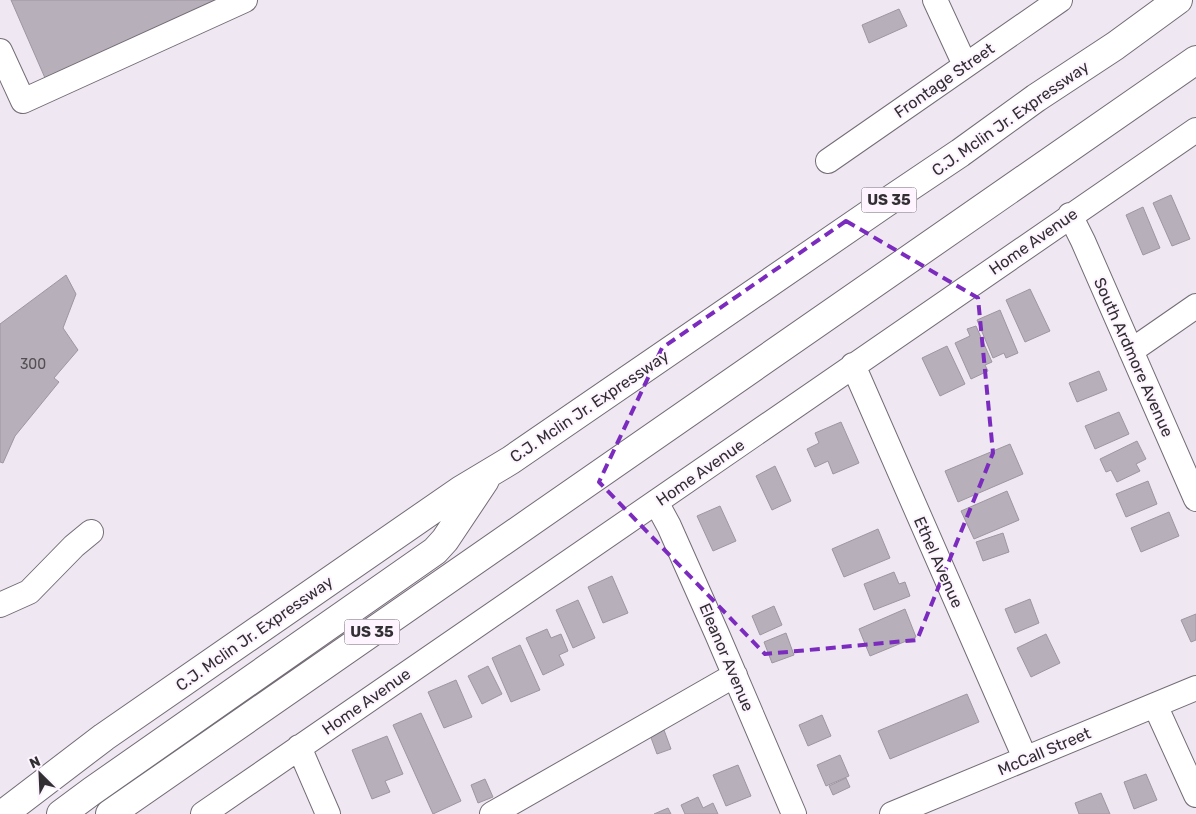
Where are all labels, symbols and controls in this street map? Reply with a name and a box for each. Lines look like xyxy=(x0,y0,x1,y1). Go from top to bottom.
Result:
street label: Frontage Street xyxy=(891,39,998,122)
street label: C.J. Mclin Jr. Expressway xyxy=(928,57,1093,180)
road number: US 35 xyxy=(862,188,916,212)
street label: Home Avenue xyxy=(986,204,1081,279)
street label: South Ardmore Avenue xyxy=(1090,275,1177,440)
street label: C.J. Mclin Jr. Expressway xyxy=(506,346,672,467)
house number: 300 xyxy=(20,356,46,373)
street label: Home Avenue xyxy=(653,435,748,510)
street label: Ethel Avenue xyxy=(910,514,967,611)
street label: C.J. Mclin Jr. Expressway xyxy=(172,572,337,695)
street label: Eleanor Avenue xyxy=(695,600,758,714)
road number: US 35 xyxy=(344,620,400,644)
street label: Home Avenue xyxy=(319,664,414,739)
street label: McCall Street xyxy=(995,723,1093,780)
north arrow xyxy=(15,749,65,799)
text: N xyxy=(27,753,43,772)

